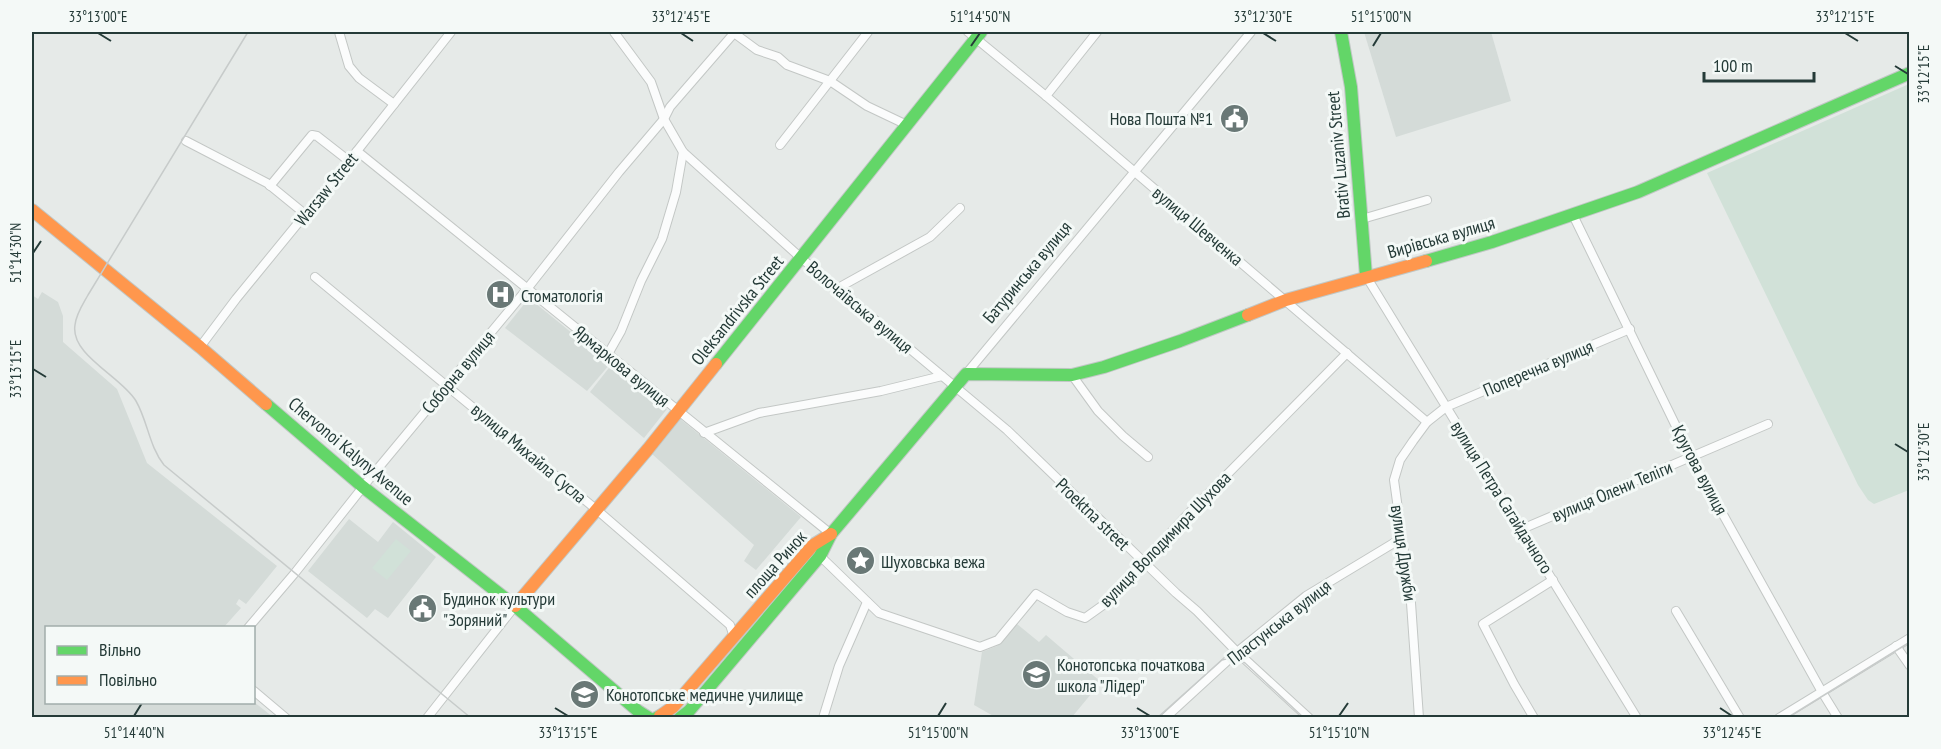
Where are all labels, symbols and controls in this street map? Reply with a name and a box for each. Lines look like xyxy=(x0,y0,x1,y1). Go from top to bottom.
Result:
text: 33°13'00"E xyxy=(68,7,128,26)
text: 33°12'45"E xyxy=(651,7,711,26)
text: 51°14'50"N xyxy=(950,7,1010,26)
text: 33°12'30"E xyxy=(1233,7,1293,26)
text: 51°15'00"N xyxy=(1351,7,1411,26)
text: 33°12'15"E xyxy=(1815,7,1875,26)
text: 33°12'15"E xyxy=(1914,44,1933,104)
scale bar xyxy=(1704,45,1814,83)
text: 100 m xyxy=(1713,54,1753,77)
street label: Brativ Luzaniv Street xyxy=(1321,90,1355,220)
public building icon: Нова Пошта №1 xyxy=(1218,102,1250,134)
place label: Нова Пошта №1 xyxy=(1110,107,1213,130)
street label: Warsaw Street xyxy=(289,147,363,231)
street label: вулиця Шевченка xyxy=(1148,181,1248,271)
street label: Вирівська вулиця xyxy=(1385,211,1497,263)
street label: Батуринська вулиця xyxy=(978,216,1076,328)
text: 51°14'30"N xyxy=(6,223,25,283)
street label: Oleksandrivska Street xyxy=(686,250,788,370)
street label: Волочаївська вулиця xyxy=(802,256,918,358)
hospital icon: Стоматологія xyxy=(484,279,516,311)
place label: Стоматологія xyxy=(521,284,603,307)
street label: Ярмаркова вулиця xyxy=(569,320,675,412)
street label: Соборна вулиця xyxy=(417,326,500,418)
street label: Поперечна вулиця xyxy=(1479,334,1597,402)
text: 33°13'15"E xyxy=(6,339,25,399)
street label: Chervonoi Kalyny Avenue xyxy=(284,392,418,510)
street label: вулиця Михайла Сусла xyxy=(467,398,591,508)
street label: вулиця Петра Сагайдачного xyxy=(1446,416,1558,578)
street label: Кругова вулиця xyxy=(1667,421,1733,519)
text: 33°12'30"E xyxy=(1914,422,1933,482)
street label: вулиця Олени Теліги xyxy=(1548,455,1676,527)
street label: вулиця Володимира Шухова xyxy=(1094,466,1236,612)
street label: Proektna street xyxy=(1051,473,1135,555)
street label: вулиця Дружби xyxy=(1386,503,1422,603)
street label: площа Ринок xyxy=(739,525,811,603)
place icon: Шуховська вежа xyxy=(844,545,876,577)
place label: Шуховська вежа xyxy=(881,550,985,573)
street label: Пластунська вулиця xyxy=(1222,574,1336,670)
place label: Будинок культури "Зоряний" xyxy=(443,587,555,631)
public building icon: Будинок культури "Зоряний" xyxy=(406,592,438,624)
legend xyxy=(45,626,255,704)
text: Вільно xyxy=(99,638,141,661)
place label: Конотопська початкова школа "Лідер" xyxy=(1057,653,1205,697)
school or university icon: Конотопська початкова школа "Лідер" xyxy=(1020,658,1052,690)
text: Повільно xyxy=(99,668,157,691)
school or university icon: Конотопське медичне училище xyxy=(569,678,601,710)
place label: Конотопське медичне училище xyxy=(606,683,803,706)
text: 51°14'40"N xyxy=(104,723,164,742)
text: 33°13'15"E xyxy=(538,723,598,742)
text: 51°15'00"N xyxy=(908,723,968,742)
text: 33°13'00"E xyxy=(1120,723,1180,742)
text: 51°15'10"N xyxy=(1309,723,1369,742)
text: 33°12'45"E xyxy=(1702,723,1762,742)

